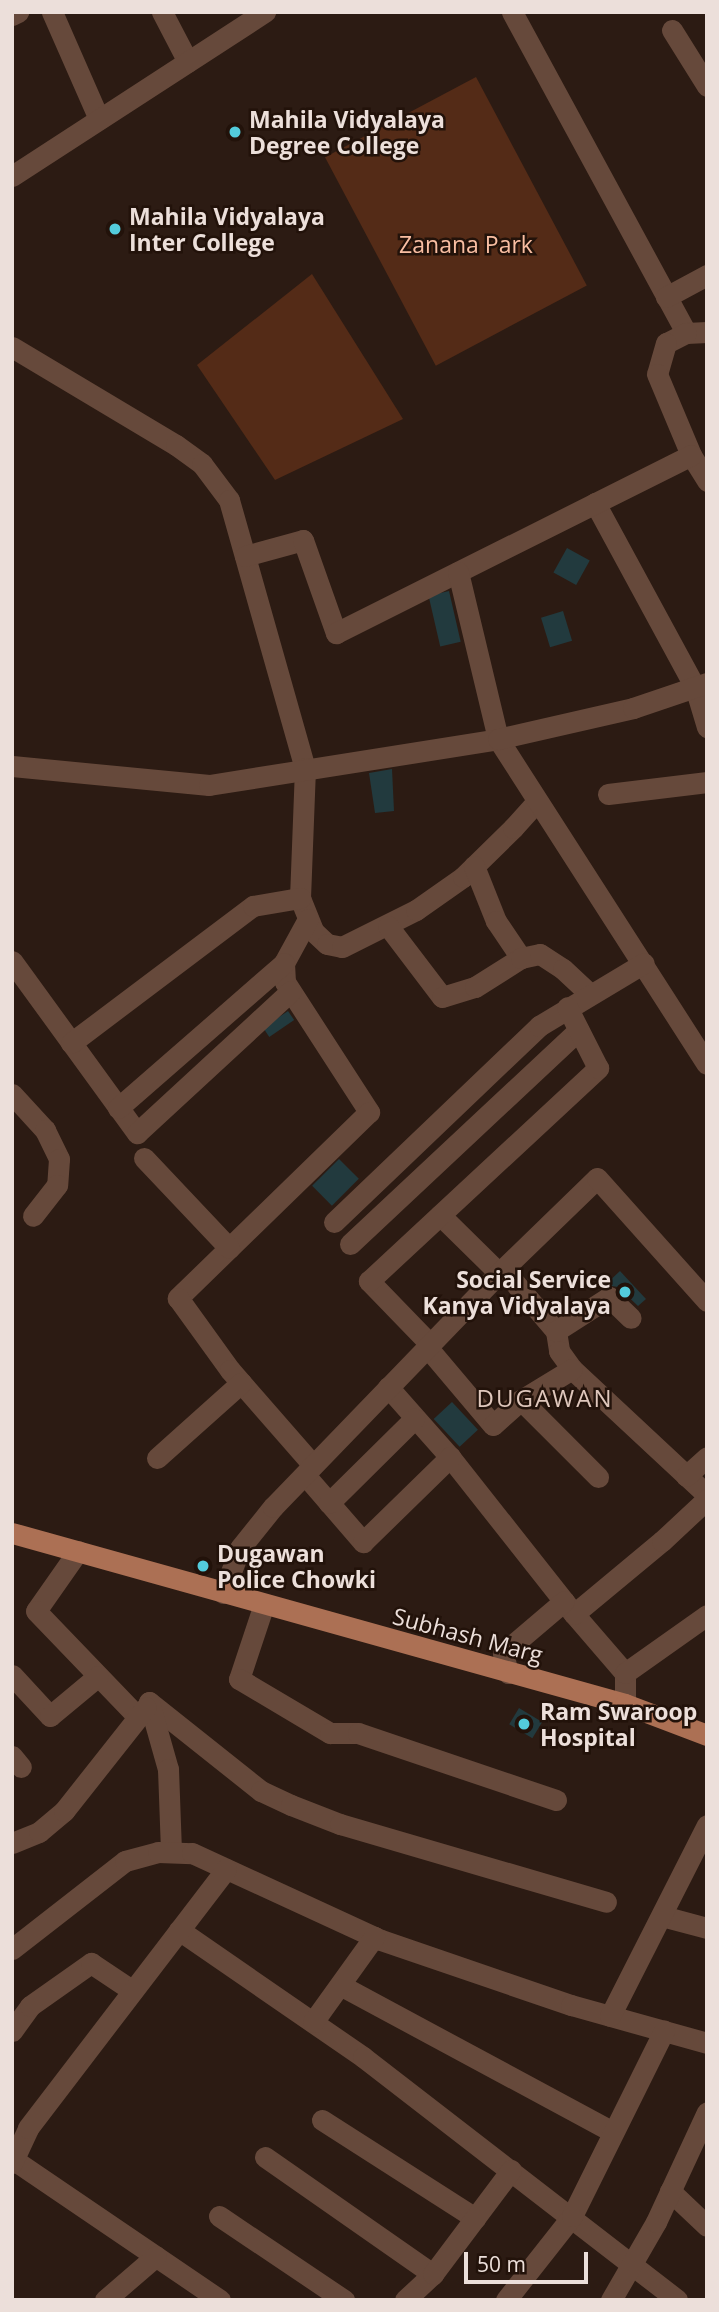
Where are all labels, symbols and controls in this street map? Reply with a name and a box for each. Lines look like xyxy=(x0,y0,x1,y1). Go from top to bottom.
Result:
place label: Mahila Vidyalaya Degree College xyxy=(249,105,445,159)
marker: Mahila Vidyalaya Degree College xyxy=(227,124,243,140)
place label: Mahila Vidyalaya Inter College xyxy=(129,202,325,256)
marker: Mahila Vidyalaya Inter College xyxy=(107,221,123,237)
park label: Zanana Park xyxy=(399,230,533,258)
place label: Social Service Kanya Vidyalaya xyxy=(422,1265,611,1319)
marker: Social Service Kanya Vidyalaya xyxy=(617,1284,633,1300)
district label: DUGAWAN xyxy=(477,1384,613,1412)
place label: Dugawan Police Chowki xyxy=(217,1539,376,1593)
marker: Dugawan Police Chowki xyxy=(195,1558,211,1574)
street label: Subhash Marg xyxy=(390,1602,546,1668)
place label: Ram Swaroop Hospital xyxy=(540,1697,697,1751)
marker: Ram Swaroop Hospital xyxy=(514,1714,534,1734)
scale bar xyxy=(467,2238,591,2282)
text: 50 m xyxy=(477,2250,526,2278)

